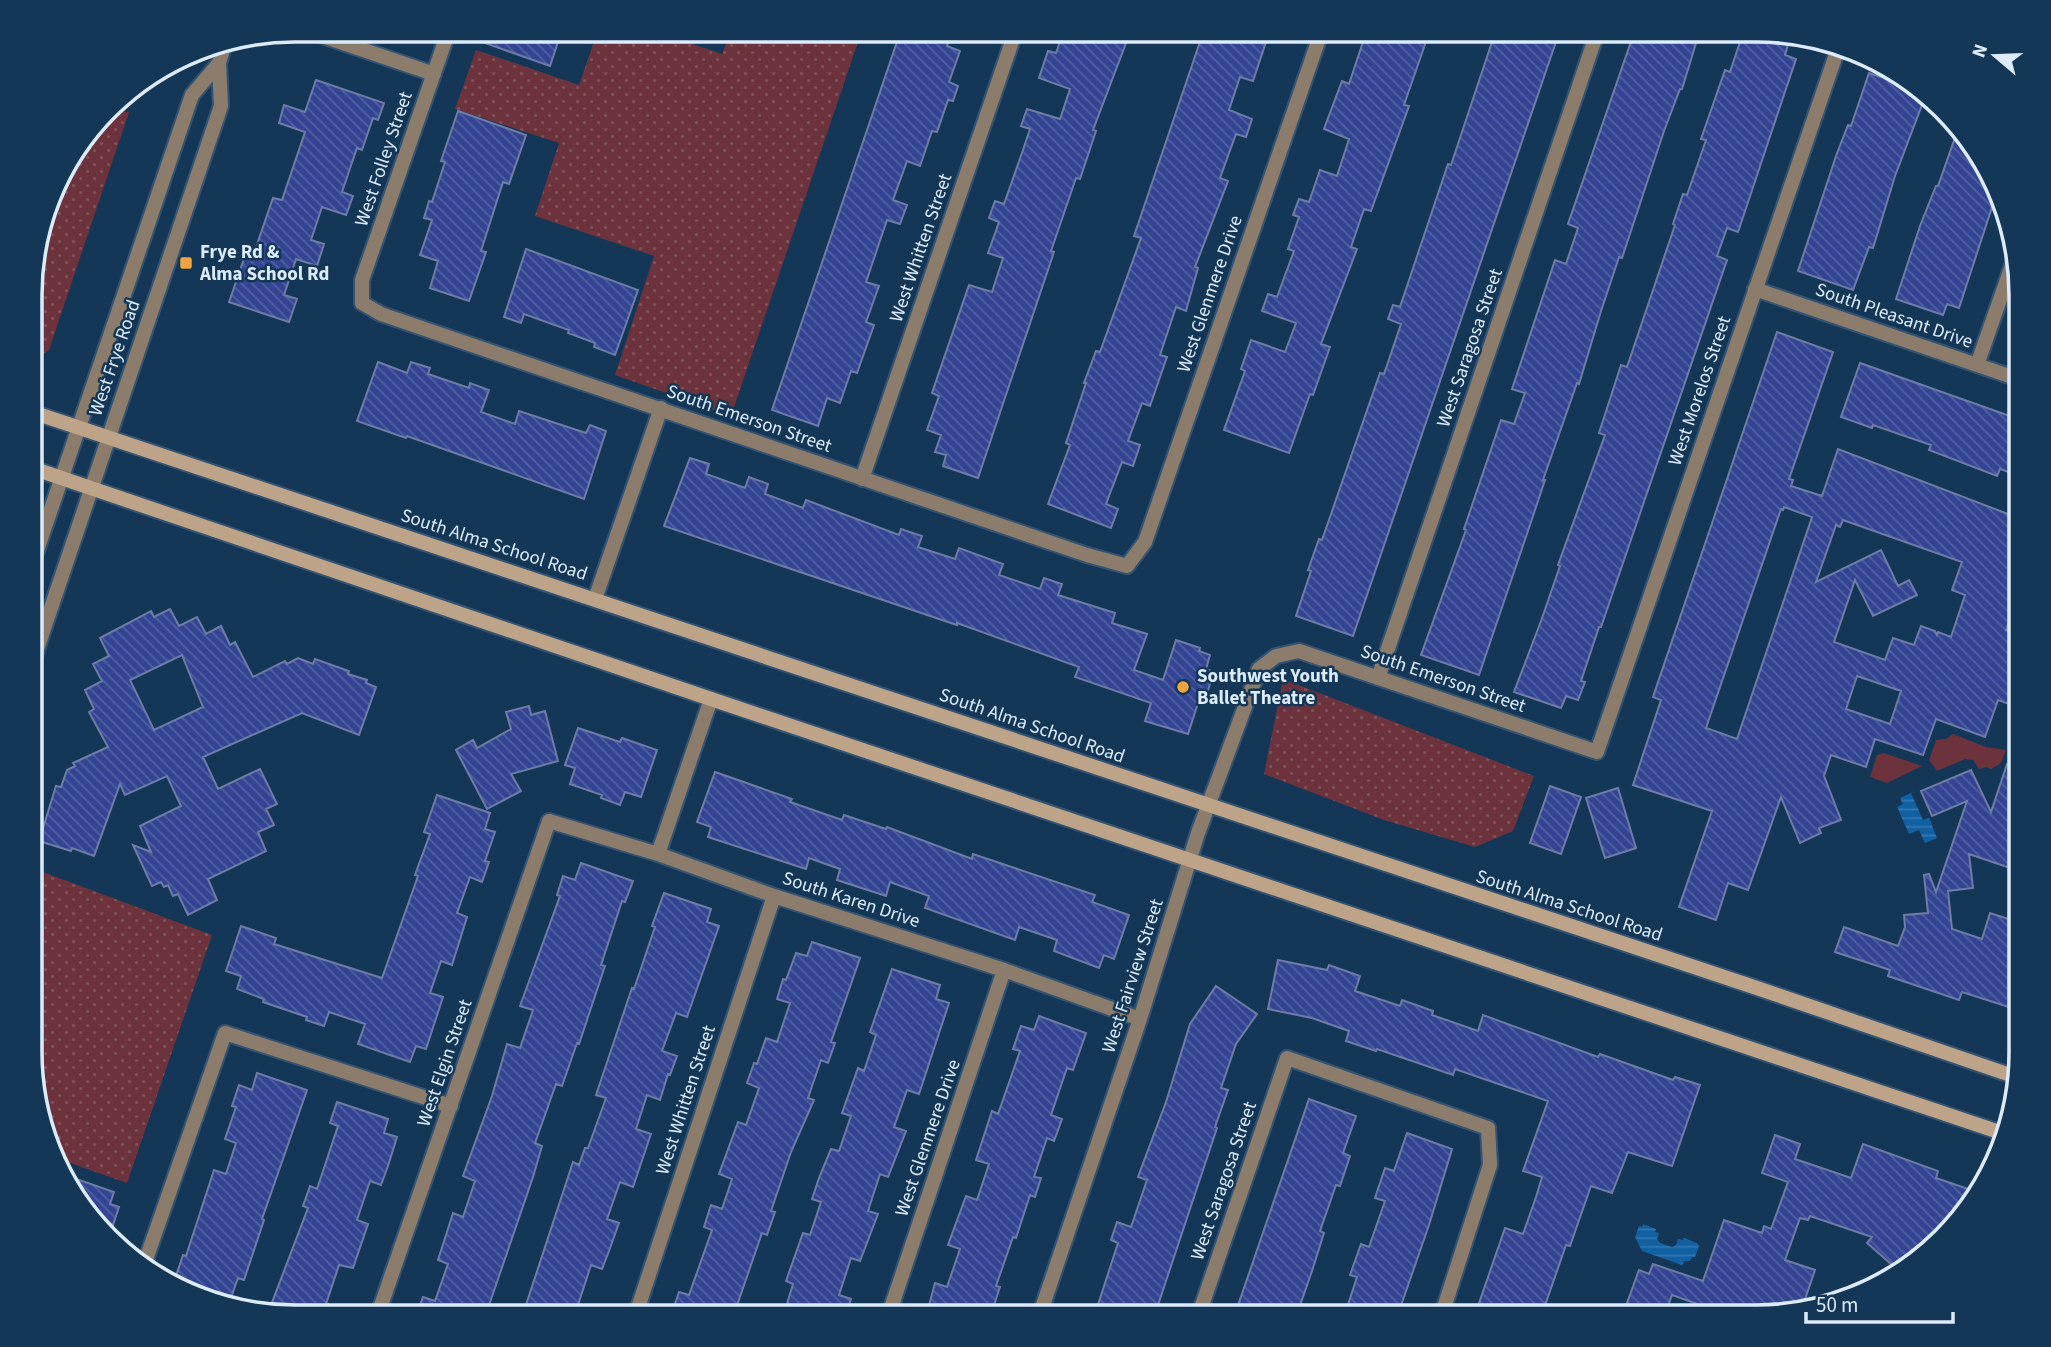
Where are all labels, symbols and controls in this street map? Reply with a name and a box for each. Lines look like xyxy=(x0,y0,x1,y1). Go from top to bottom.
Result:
north arrow xyxy=(1960,21,2030,91)
text: N xyxy=(1966,41,1995,61)
street label: West Folley Street xyxy=(348,87,420,230)
street label: West Whitten Street xyxy=(883,170,959,326)
street label: West Glenmere Drive xyxy=(1170,212,1250,376)
place label: Frye Rd & Alma School Rd xyxy=(199,239,329,288)
marker: Frye Rd & Alma School Rd xyxy=(178,255,194,271)
street label: West Saragosa Street xyxy=(1430,265,1510,431)
street label: South Pleasant Drive xyxy=(1812,276,1976,356)
street label: West Frye Road xyxy=(83,296,147,420)
street label: West Morelos Street xyxy=(1662,312,1738,469)
street label: South Emerson Street xyxy=(663,378,836,460)
street label: South Alma School Road xyxy=(397,502,591,588)
street label: South Emerson Street xyxy=(1357,638,1530,720)
place label: Southwest Youth Ballet Theatre xyxy=(1197,663,1339,712)
marker: Southwest Youth Ballet Theatre xyxy=(1175,679,1191,695)
street label: South Alma School Road xyxy=(936,682,1128,770)
street label: South Alma School Road xyxy=(1472,863,1666,949)
street label: South Karen Drive xyxy=(779,865,923,935)
street label: West Fairview Street xyxy=(1095,895,1171,1056)
street label: West Elgin Street xyxy=(411,995,480,1130)
street label: West Whitten Street xyxy=(649,1021,723,1178)
street label: West Glenmere Drive xyxy=(888,1056,968,1220)
street label: West Saragosa Street xyxy=(1184,1098,1264,1264)
scale bar xyxy=(1806,1280,1953,1324)
text: 50 m xyxy=(1816,1290,1858,1320)

